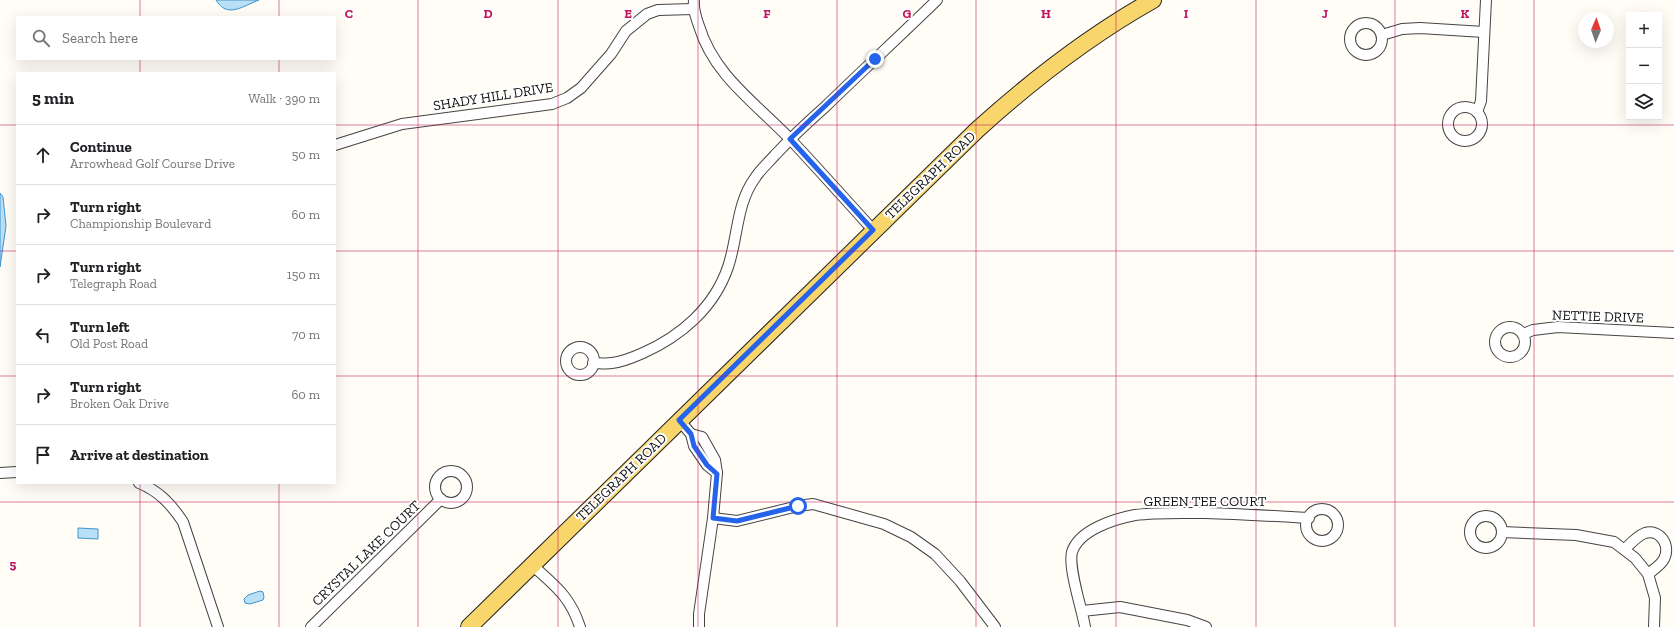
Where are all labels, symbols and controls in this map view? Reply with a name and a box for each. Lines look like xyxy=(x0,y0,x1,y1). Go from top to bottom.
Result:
text: C xyxy=(345,6,353,21)
text: D xyxy=(483,6,493,21)
text: E xyxy=(624,6,632,21)
text: F xyxy=(763,6,771,21)
text: G xyxy=(903,6,912,21)
text: H xyxy=(1041,6,1051,21)
text: I xyxy=(1184,6,1189,21)
text: J xyxy=(1322,6,1328,21)
text: K xyxy=(1461,6,1470,21)
north arrow xyxy=(1578,12,1614,48)
map controls xyxy=(1626,12,1662,120)
button: + xyxy=(1626,12,1662,48)
search box xyxy=(16,16,336,60)
icon: search xyxy=(30,27,52,49)
text: Search here xyxy=(62,29,138,47)
button: − xyxy=(1626,48,1662,84)
route end xyxy=(866,50,884,68)
street label: SHADY HILL DRIVE xyxy=(432,79,554,114)
button: layers xyxy=(1626,84,1662,120)
text: 5 min xyxy=(32,88,74,108)
text: Walk · 390 m xyxy=(248,91,320,106)
street label: TELEGRAPH ROAD xyxy=(882,128,979,223)
text: Continue xyxy=(70,138,132,156)
icon: ahead xyxy=(32,144,54,166)
text: 50 m xyxy=(292,147,320,162)
text: Arrowhead Golf Course Drive xyxy=(70,156,235,171)
text: Turn right xyxy=(70,198,141,216)
icon: right xyxy=(32,204,54,226)
text: 60 m xyxy=(291,207,320,222)
text: Championship Boulevard xyxy=(70,216,211,231)
text: Turn right xyxy=(70,258,141,276)
icon: right xyxy=(32,264,54,286)
text: 150 m xyxy=(287,267,320,282)
text: Telegraph Road xyxy=(70,276,157,291)
street label: NETTIE DRIVE xyxy=(1552,306,1644,327)
text: Turn left xyxy=(70,318,130,336)
icon: left xyxy=(32,324,54,346)
text: 70 m xyxy=(292,327,320,342)
text: Old Post Road xyxy=(70,336,148,351)
text: Turn right xyxy=(70,378,141,396)
icon: right xyxy=(32,384,54,406)
text: 60 m xyxy=(291,387,320,402)
text: Broken Oak Drive xyxy=(70,396,169,411)
street label: TELEGRAPH ROAD xyxy=(573,430,670,525)
icon: arrive xyxy=(32,444,54,466)
text: Arrive at destination xyxy=(70,446,209,464)
street label: GREEN TEE COURT xyxy=(1144,493,1267,510)
street label: CRYSTAL LAKE COURT xyxy=(309,497,424,610)
route start xyxy=(789,497,807,515)
text: 5 xyxy=(10,557,17,572)

